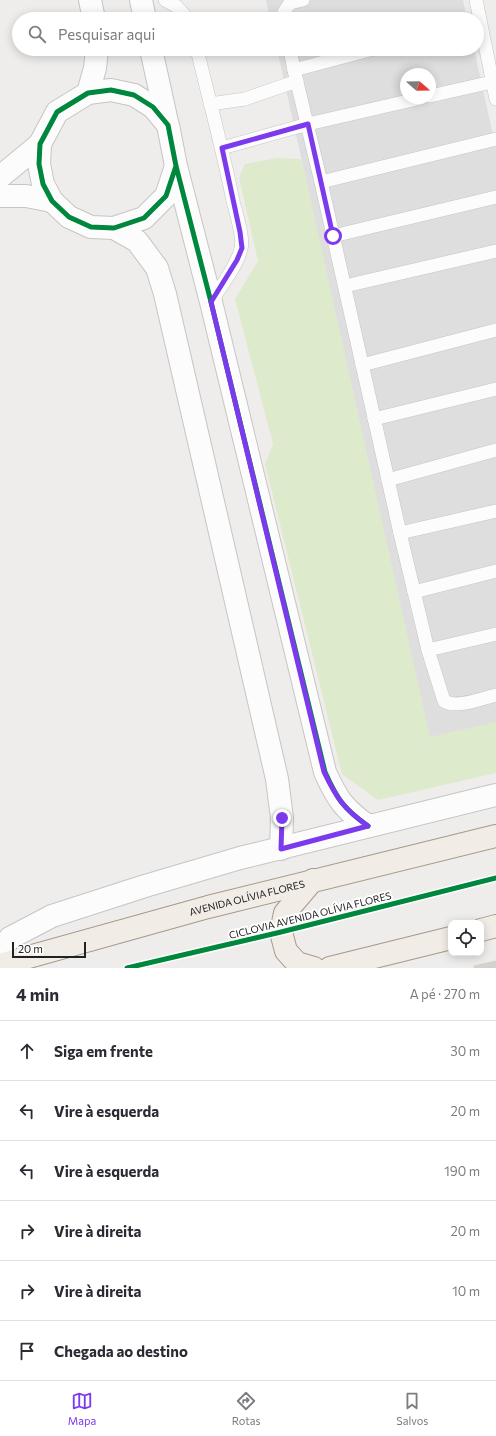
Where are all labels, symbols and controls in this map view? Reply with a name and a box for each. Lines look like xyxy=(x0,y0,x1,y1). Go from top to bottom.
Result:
search box xyxy=(12,12,484,56)
icon: search xyxy=(26,23,48,45)
text: Pesquisar aqui xyxy=(58,25,155,43)
north arrow xyxy=(400,68,436,104)
route start xyxy=(324,227,342,245)
route end xyxy=(273,809,291,827)
street label: AVENIDA OLÍVIA FLORES xyxy=(188,877,306,918)
street label: CICLOVIA AVENIDA OLÍVIA FLORES xyxy=(228,889,392,941)
map controls xyxy=(448,920,484,956)
button: locate xyxy=(448,920,484,956)
scale bar xyxy=(12,940,86,959)
text: 20 m xyxy=(18,942,43,955)
text: 4 min xyxy=(16,984,59,1005)
text: A pé · 270 m xyxy=(410,986,480,1002)
icon: ahead xyxy=(16,1040,38,1062)
text: Siga em frente xyxy=(54,1042,153,1060)
text: 30 m xyxy=(450,1043,480,1059)
icon: left xyxy=(16,1100,38,1122)
text: Vire à esquerda xyxy=(54,1102,159,1120)
text: 20 m xyxy=(451,1103,480,1119)
icon: left xyxy=(16,1160,38,1182)
text: Vire à esquerda xyxy=(54,1162,159,1180)
text: 190 m xyxy=(444,1163,480,1179)
icon: right xyxy=(16,1220,38,1242)
text: Vire à direita xyxy=(54,1222,142,1240)
text: 20 m xyxy=(451,1223,480,1239)
icon: right xyxy=(16,1280,38,1302)
text: Vire à direita xyxy=(54,1282,142,1300)
text: 10 m xyxy=(452,1283,480,1299)
icon: arrive xyxy=(16,1340,38,1362)
text: Chegada ao destino xyxy=(54,1342,188,1360)
tab: Mapa xyxy=(68,1390,96,1427)
tab: Rotas xyxy=(232,1390,261,1427)
tab: Salvos xyxy=(396,1390,428,1427)

